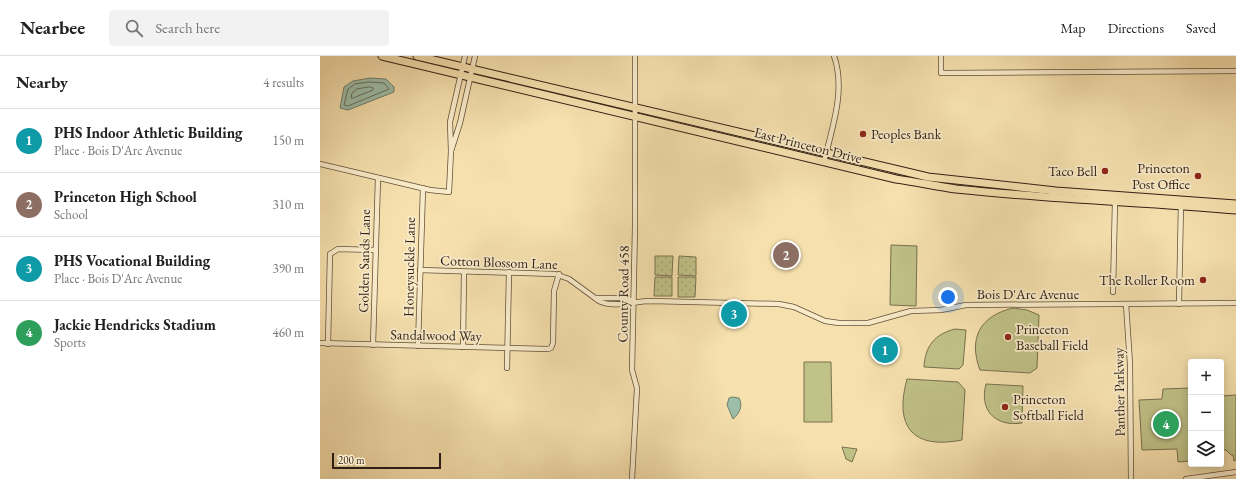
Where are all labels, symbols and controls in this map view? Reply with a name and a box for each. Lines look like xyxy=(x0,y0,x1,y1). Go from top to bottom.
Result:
search box xyxy=(109,10,389,46)
text: Nearbee xyxy=(20,15,85,40)
icon: search xyxy=(123,17,145,39)
text: Search here xyxy=(155,18,220,37)
text: Map xyxy=(1060,19,1086,37)
text: Directions xyxy=(1108,19,1164,37)
text: Saved xyxy=(1186,19,1216,37)
text: Nearby xyxy=(16,71,68,93)
text: 4 results xyxy=(263,74,304,91)
text: PHS Indoor Athletic Building xyxy=(54,123,243,142)
street label: East Princeton Drive xyxy=(752,123,864,167)
place label: Peoples Bank xyxy=(871,125,942,143)
marker: Peoples Bank xyxy=(858,129,868,139)
text: 1 xyxy=(26,132,32,149)
text: 150 m xyxy=(273,132,304,149)
text: Place · Bois D'Arc Avenue xyxy=(54,142,182,159)
place label: Princeton Post Office xyxy=(1132,159,1191,193)
place label: Taco Bell xyxy=(1048,162,1098,180)
marker: Taco Bell xyxy=(1100,166,1110,176)
marker: Princeton Post Office xyxy=(1193,171,1203,181)
text: Princeton High School xyxy=(54,187,197,206)
text: 2 xyxy=(26,196,32,213)
text: 310 m xyxy=(273,196,304,213)
text: School xyxy=(54,206,88,223)
street label: Golden Sands Lane xyxy=(354,209,374,313)
street label: Honeysuckle Lane xyxy=(399,216,419,317)
pin: 2 xyxy=(773,240,799,270)
street label: County Road 458 xyxy=(613,245,633,343)
text: PHS Vocational Building xyxy=(54,251,210,270)
street label: Cotton Blossom Lane xyxy=(440,251,559,273)
text: 3 xyxy=(26,260,32,277)
text: 390 m xyxy=(273,260,304,277)
text: Place · Bois D'Arc Avenue xyxy=(54,270,182,287)
place label: The Roller Room xyxy=(1099,271,1195,289)
marker: The Roller Room xyxy=(1198,275,1208,285)
street label: Bois D'Arc Avenue xyxy=(977,285,1080,303)
your location xyxy=(938,287,958,307)
pin: 3 xyxy=(721,299,747,329)
text: Jackie Hendricks Stadium xyxy=(54,315,216,334)
place label: Princeton Baseball Field xyxy=(1016,320,1089,354)
text: 4 xyxy=(26,324,32,341)
text: 460 m xyxy=(273,324,304,341)
street label: Sandalwood Way xyxy=(390,325,483,345)
marker: Princeton Baseball Field xyxy=(1003,332,1013,342)
text: Sports xyxy=(54,334,86,351)
pin: 1 xyxy=(872,335,898,365)
street label: Panther Parkway xyxy=(1109,346,1129,437)
map controls xyxy=(1188,359,1224,467)
button: + xyxy=(1188,359,1224,395)
place label: Princeton Softball Field xyxy=(1013,390,1085,424)
button: − xyxy=(1188,395,1224,431)
marker: Princeton Softball Field xyxy=(1000,402,1010,412)
pin: 4 xyxy=(1153,409,1179,439)
button: layers xyxy=(1188,431,1224,467)
scale bar xyxy=(332,451,441,470)
text: 200 m xyxy=(338,453,365,467)

